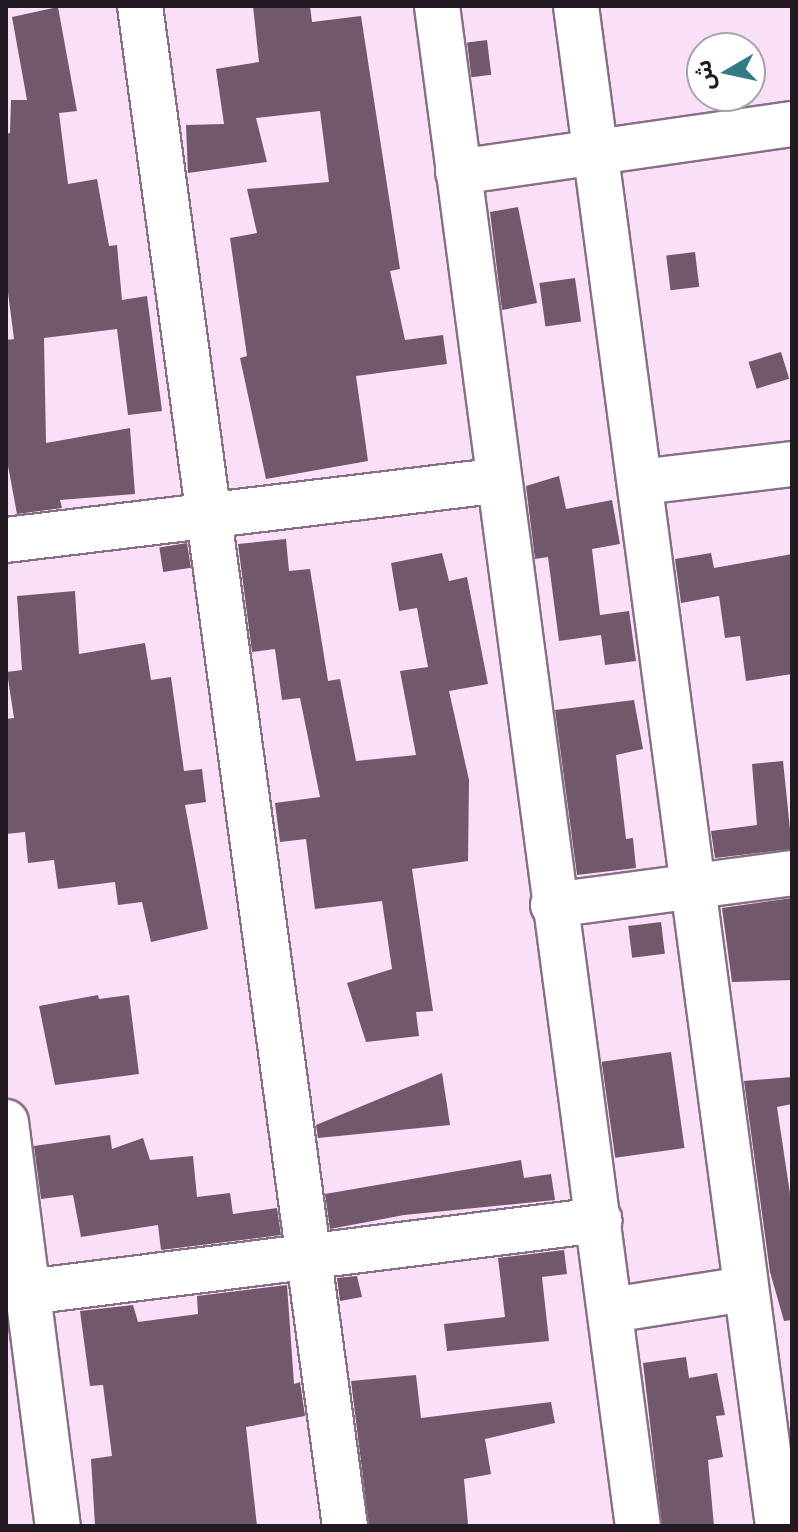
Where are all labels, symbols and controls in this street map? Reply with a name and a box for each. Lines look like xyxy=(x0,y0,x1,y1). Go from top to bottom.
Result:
north arrow xyxy=(686,32,766,112)
text: ش xyxy=(687,58,721,93)

